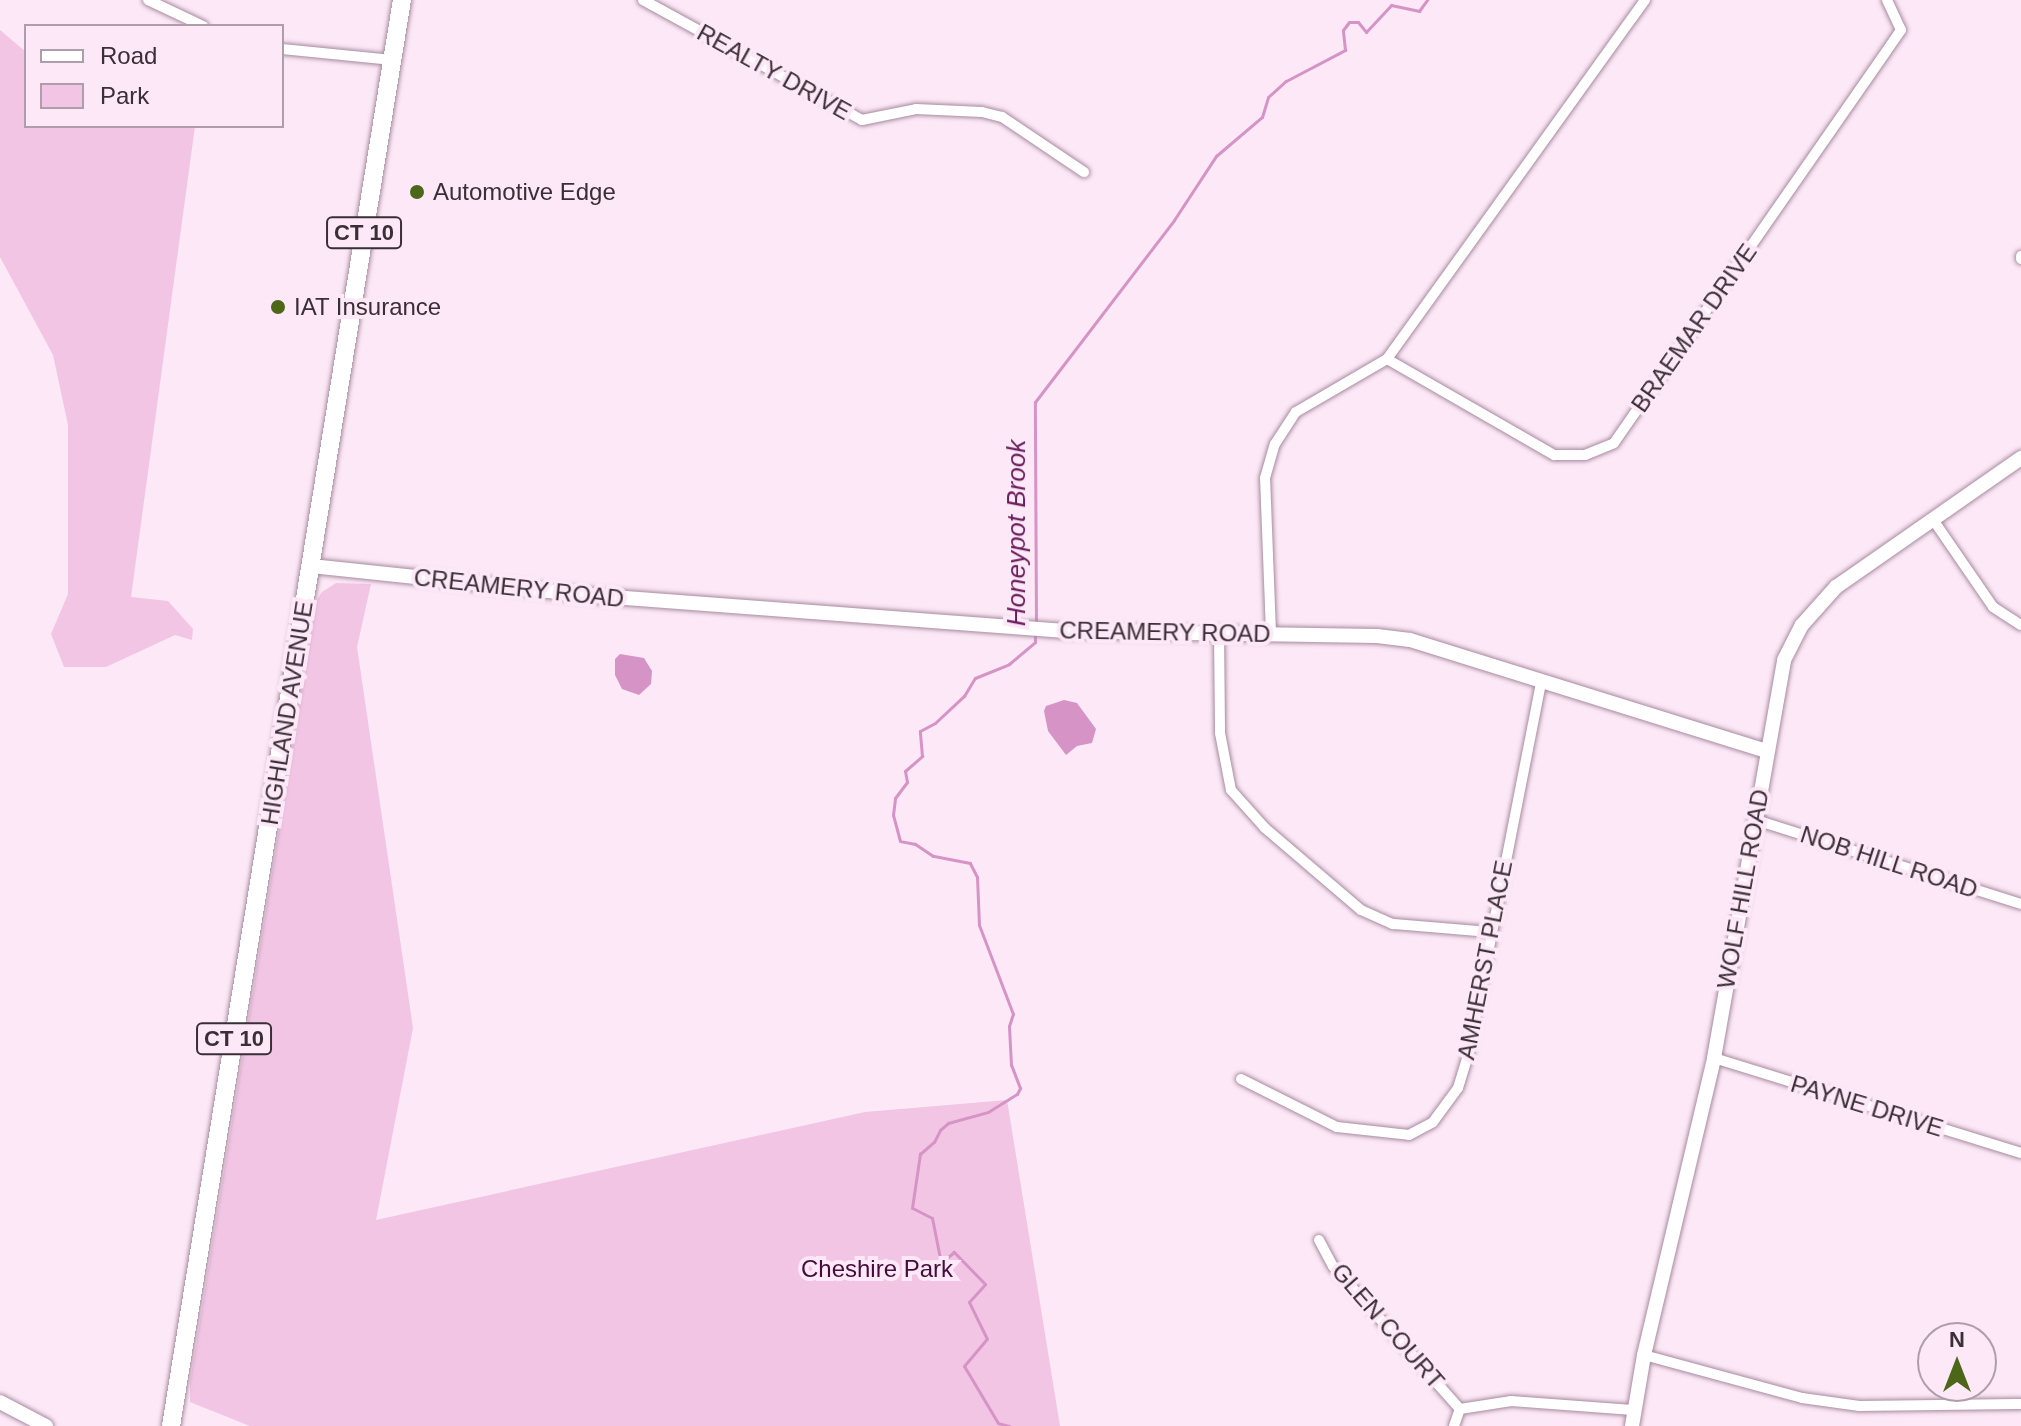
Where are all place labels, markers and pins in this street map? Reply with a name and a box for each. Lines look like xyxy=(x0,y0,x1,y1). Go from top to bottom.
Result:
place label: Automotive Edge xyxy=(433,178,616,206)
marker: Automotive Edge xyxy=(408,183,426,201)
place label: IAT Insurance xyxy=(294,293,442,321)
marker: IAT Insurance xyxy=(269,298,287,316)

